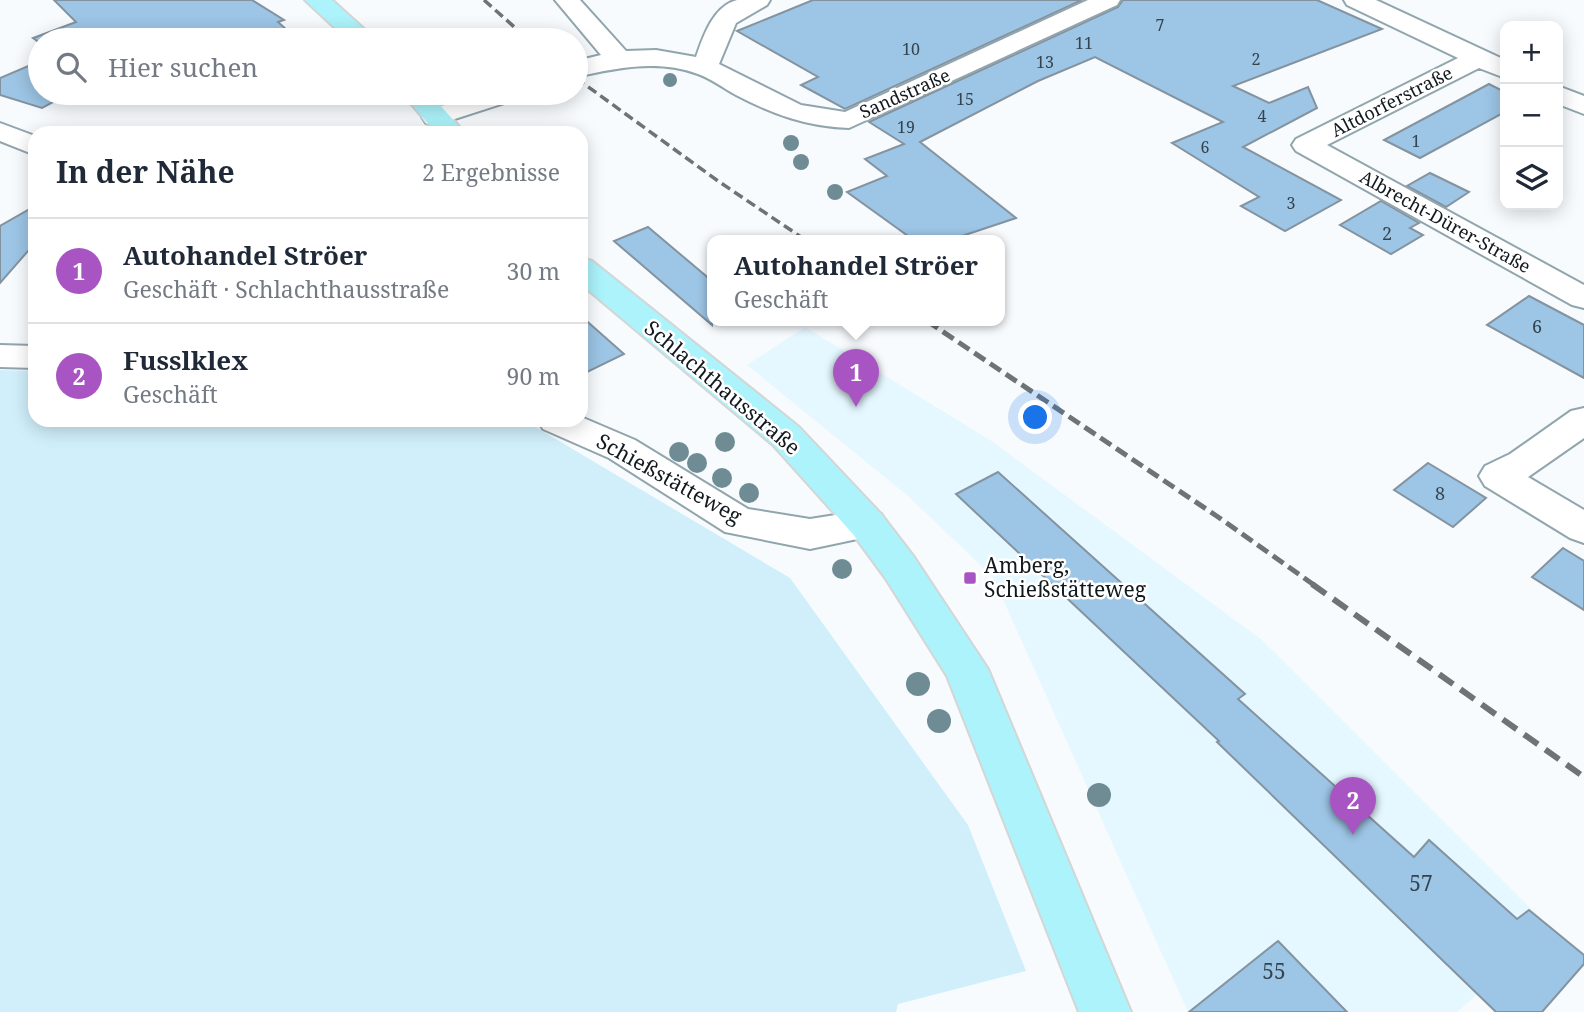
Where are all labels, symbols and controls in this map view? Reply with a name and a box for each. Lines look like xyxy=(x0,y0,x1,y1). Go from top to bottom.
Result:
house number: 7 xyxy=(1156,14,1165,36)
map controls xyxy=(1500,21,1563,210)
button: + xyxy=(1500,21,1563,84)
search box xyxy=(28,28,588,105)
house number: 11 xyxy=(1075,32,1093,54)
house number: 10 xyxy=(902,38,920,60)
icon: search xyxy=(52,48,90,86)
house number: 2 xyxy=(1252,48,1260,70)
text: Hier suchen xyxy=(108,49,258,85)
house number: 13 xyxy=(1036,51,1054,73)
street label: Altdorferstraße xyxy=(1327,60,1456,142)
street label: Sandstraße xyxy=(856,62,954,124)
button: − xyxy=(1500,84,1563,147)
house number: 15 xyxy=(956,88,974,110)
house number: 4 xyxy=(1258,105,1267,127)
house number: 19 xyxy=(897,116,915,138)
house number: 1 xyxy=(1412,130,1420,152)
house number: 6 xyxy=(1201,136,1210,158)
button: layers xyxy=(1500,147,1563,210)
text: In der Nähe xyxy=(56,151,235,192)
text: 2 Ergebnisse xyxy=(422,156,560,188)
street label: Albrecht-Dürer-Straße xyxy=(1356,164,1535,278)
house number: 3 xyxy=(1287,192,1296,214)
house number: 2 xyxy=(1382,221,1392,245)
popup xyxy=(707,235,1005,326)
text: Autohandel Ströer xyxy=(123,237,367,273)
text: Autohandel Ströer xyxy=(734,247,978,283)
text: 1 xyxy=(73,255,86,287)
text: 30 m xyxy=(507,255,560,287)
text: Geschäft · Schlachthausstraße xyxy=(123,273,449,305)
text: Geschäft xyxy=(734,283,828,315)
street label: Schlachthausstraße xyxy=(639,314,806,461)
house number: 6 xyxy=(1532,314,1542,338)
text: Fusslklex xyxy=(123,342,248,378)
pin: 1 xyxy=(833,349,879,407)
text: 2 xyxy=(73,360,86,392)
text: 90 m xyxy=(507,360,560,392)
text: Geschäft xyxy=(123,378,218,410)
your location xyxy=(1018,400,1052,434)
street label: Schießstätteweg xyxy=(592,427,748,530)
house number: 8 xyxy=(1435,481,1445,505)
place label: Amberg, Schießstätteweg xyxy=(984,551,1147,603)
marker: Amberg, Schießstätteweg xyxy=(962,570,978,586)
pin: 2 xyxy=(1330,777,1376,835)
house number: 57 xyxy=(1409,869,1433,897)
house number: 55 xyxy=(1262,957,1286,985)

